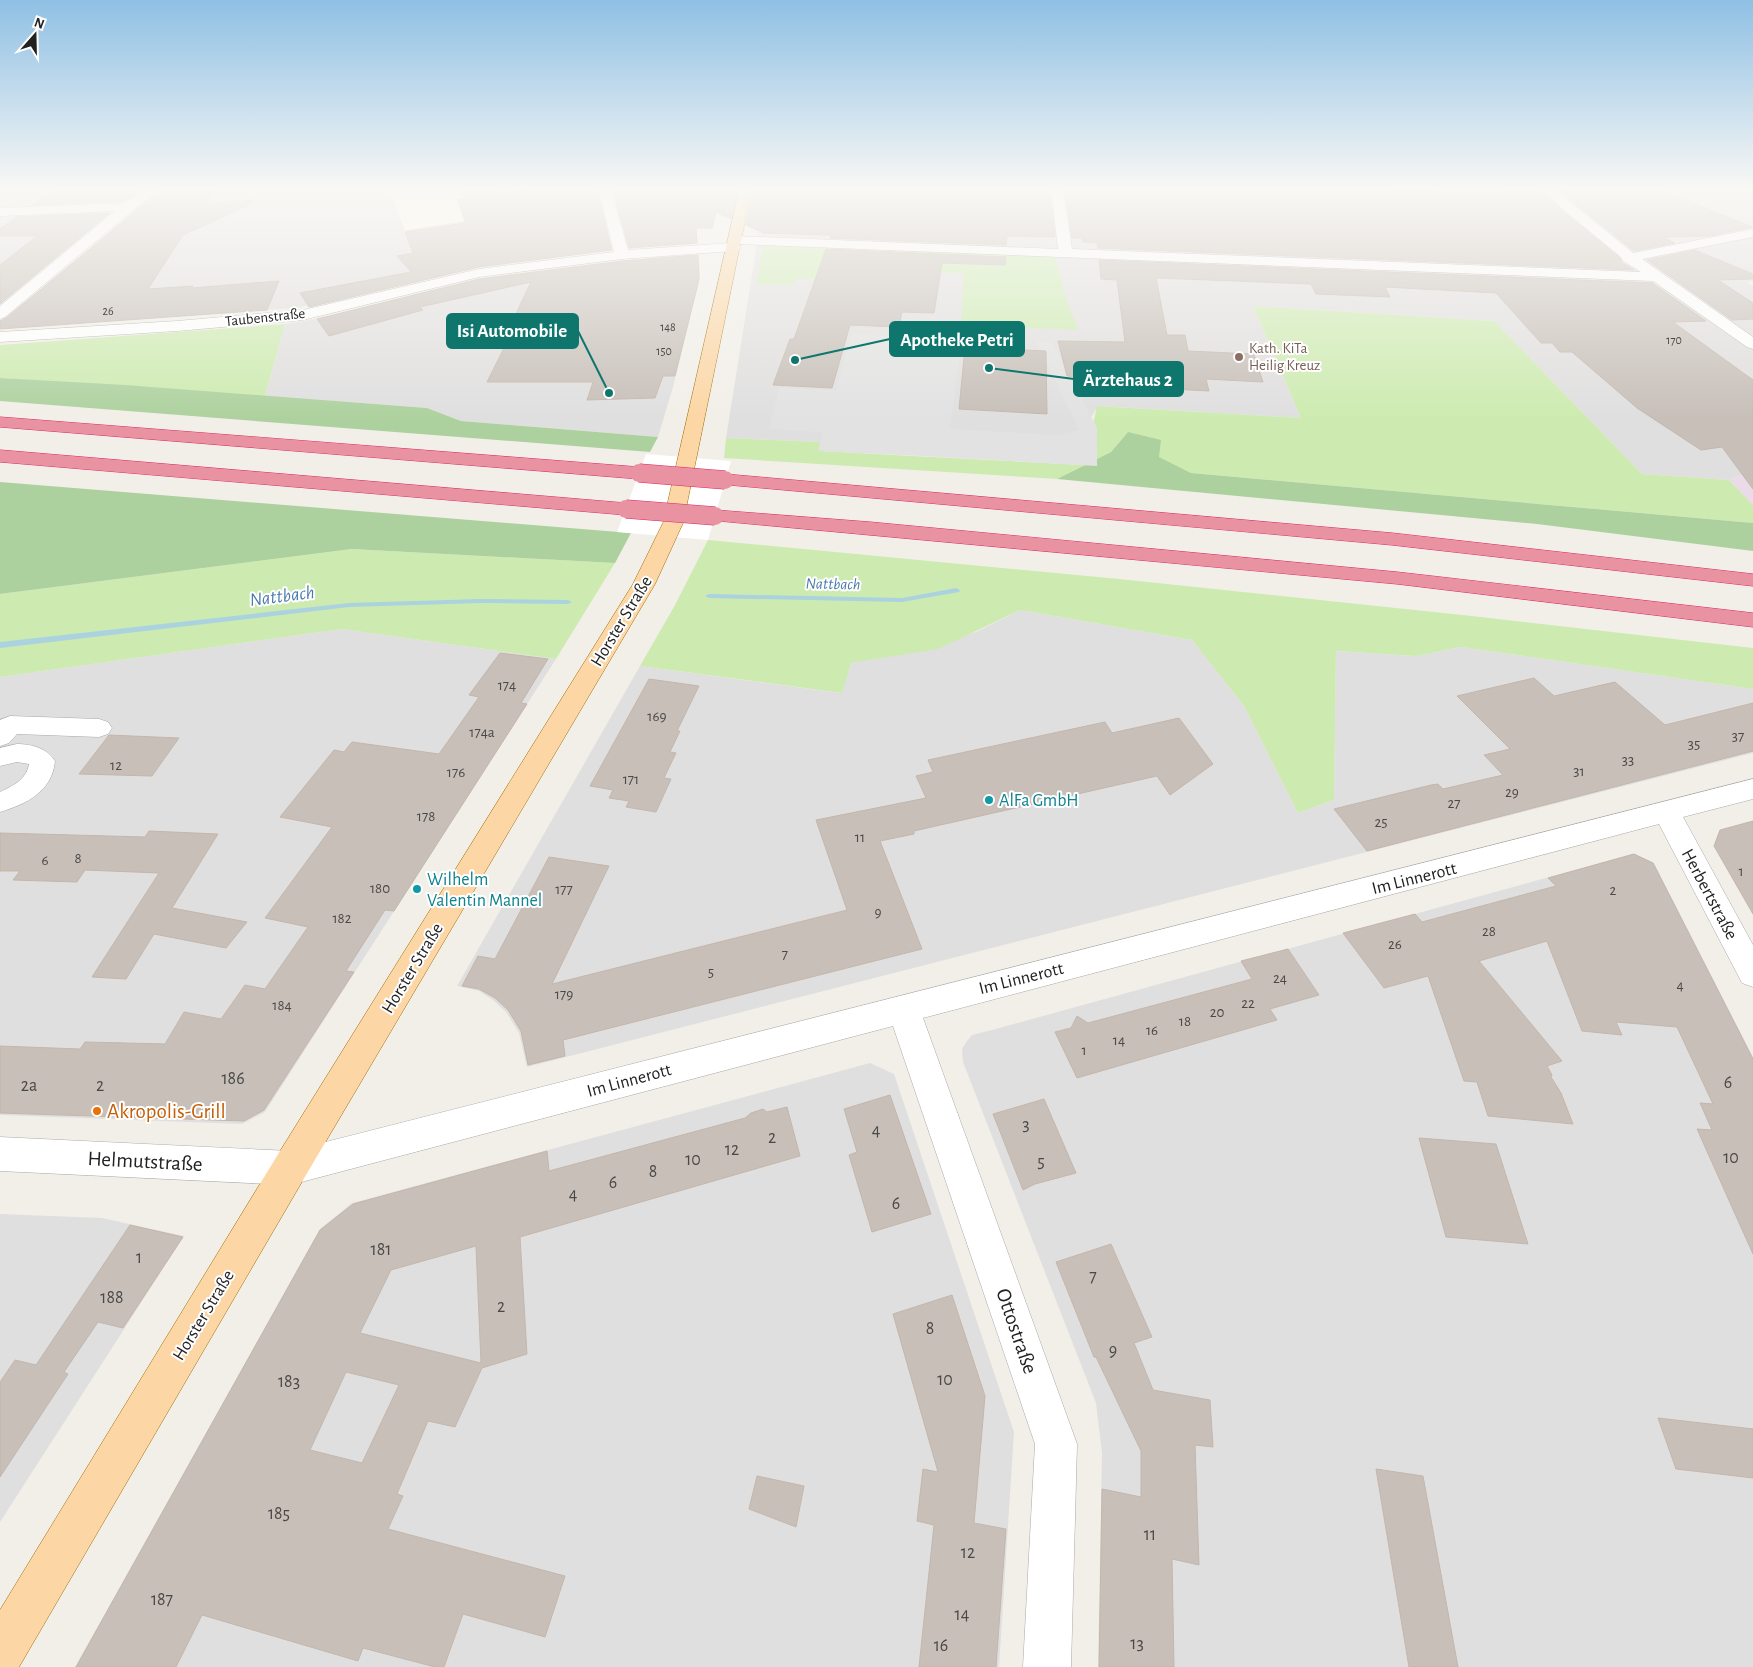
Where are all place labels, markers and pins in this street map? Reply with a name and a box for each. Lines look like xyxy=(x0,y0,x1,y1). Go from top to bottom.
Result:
callout: Isi Automobile xyxy=(447,314,578,348)
callout: Apotheke Petri xyxy=(890,322,1024,356)
place label: Kath. KiTa Heilig Kreuz xyxy=(1249,341,1320,373)
marker: Kath. KiTa Heilig Kreuz xyxy=(1233,351,1245,363)
callout: Ärztehaus 2 xyxy=(1074,362,1183,396)
place label: AlFa GmbH xyxy=(999,792,1078,810)
marker: AlFa GmbH xyxy=(983,794,995,806)
place label: Wilhelm Valentin Mannel xyxy=(427,871,542,910)
marker: Wilhelm Valentin Mannel xyxy=(411,883,423,895)
place label: Akropolis-Grill xyxy=(107,1101,226,1122)
marker: Akropolis-Grill xyxy=(91,1105,103,1117)

